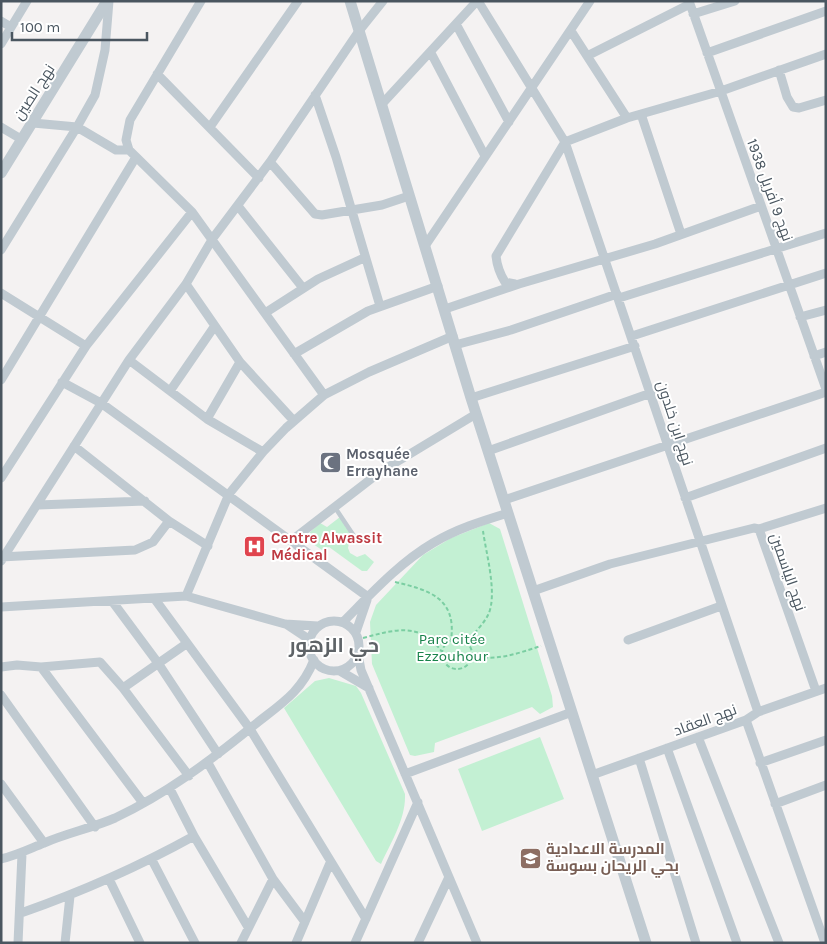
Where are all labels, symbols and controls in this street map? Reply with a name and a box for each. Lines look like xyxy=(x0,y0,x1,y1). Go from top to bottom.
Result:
scale bar xyxy=(12,10,148,42)
text: 100 m xyxy=(20,18,60,36)
street label: نهج الصين xyxy=(9,61,60,124)
street label: نهج 9 أفريل 1938 xyxy=(741,136,798,244)
street label: نهج ابن خلدون xyxy=(651,378,697,468)
place label: Mosquée Errayhane xyxy=(346,445,418,480)
mosque icon: Mosquée Errayhane xyxy=(318,451,342,475)
place label: Centre Alwassit Médical xyxy=(271,529,382,564)
street label: نهج الياسمين xyxy=(764,531,810,614)
hospital icon: Centre Alwassit Médical xyxy=(243,535,267,559)
park label: Parc citée Ezzouhour xyxy=(416,630,488,665)
district label: حي الزهور xyxy=(288,634,379,661)
street label: نهج العقاد xyxy=(671,700,740,742)
place label: المدرسة الاعدادية بحي الريحان بسوسة xyxy=(546,840,679,878)
school or university icon: المدرسة الاعدادية بحي الريحان بسوسة xyxy=(518,846,542,870)

